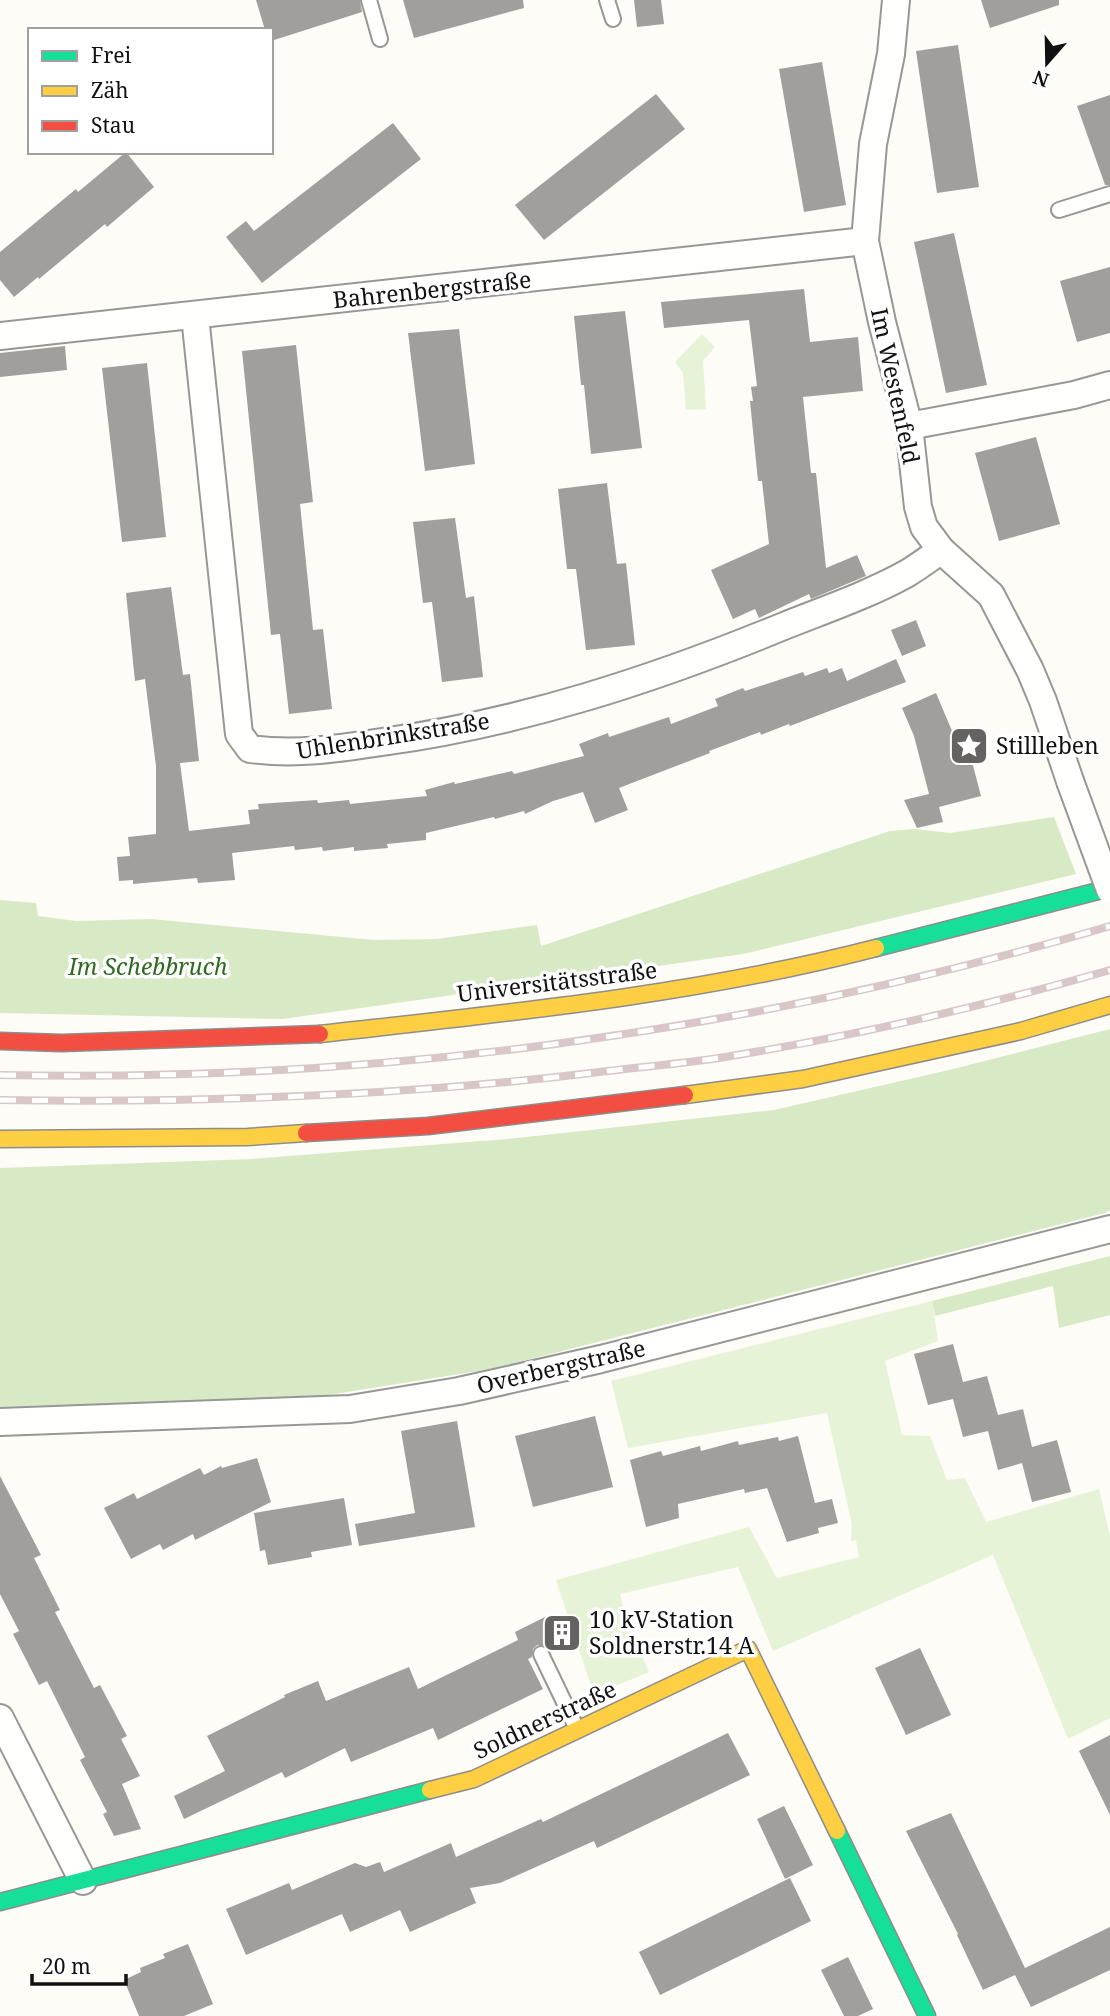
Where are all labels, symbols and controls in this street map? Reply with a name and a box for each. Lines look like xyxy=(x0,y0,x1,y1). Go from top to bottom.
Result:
legend xyxy=(28,28,273,154)
north arrow xyxy=(1012,28,1082,98)
text: Frei xyxy=(91,41,132,69)
text: N xyxy=(1030,64,1053,94)
text: Zäh xyxy=(91,76,129,104)
text: Stau xyxy=(91,111,135,139)
street label: Bahrenbergstraße xyxy=(331,263,533,315)
street label: Im Westenfeld xyxy=(864,305,928,467)
street label: Uhlenbrinkstraße xyxy=(294,704,492,766)
place icon: Stillleben xyxy=(948,725,990,767)
place label: Stillleben xyxy=(996,729,1099,761)
park label: Im Schebbruch xyxy=(67,950,228,982)
street label: Universitätsstraße xyxy=(455,953,659,1009)
street label: Overbergstraße xyxy=(473,1331,648,1401)
place label: 10 kV-Station Soldnerstr.14 A xyxy=(589,1603,755,1661)
building icon: 10 kV-Station Soldnerstr.14 A xyxy=(541,1612,583,1654)
street label: Soldnerstraße xyxy=(468,1672,621,1766)
scale bar xyxy=(32,1942,126,1986)
text: 20 m xyxy=(42,1952,91,1980)

